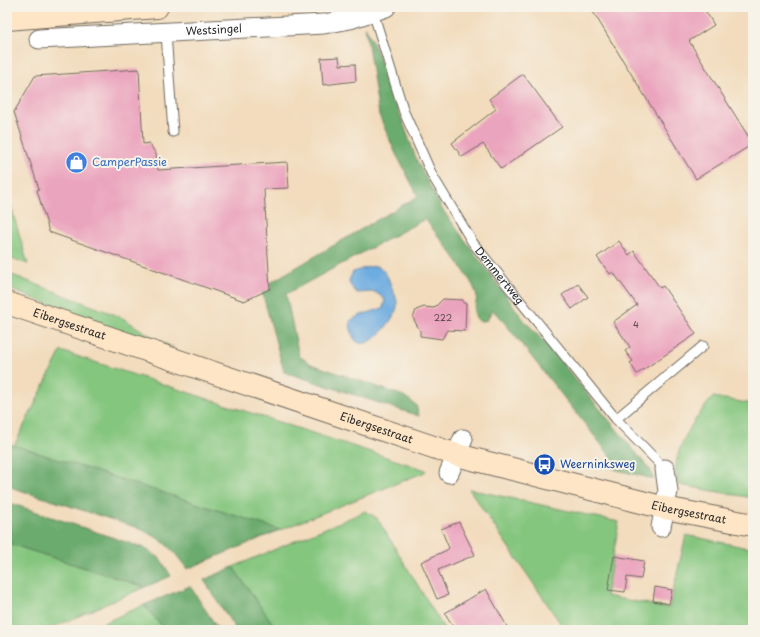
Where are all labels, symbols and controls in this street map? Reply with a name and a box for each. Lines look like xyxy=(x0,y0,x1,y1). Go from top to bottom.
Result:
street label: Westsingel xyxy=(185,19,242,39)
shop icon: CamperPassie xyxy=(64,149,90,175)
place label: CamperPassie xyxy=(92,153,167,170)
street label: Demmertweg xyxy=(471,243,529,308)
street label: Eibergsestraat xyxy=(31,303,109,344)
house number: 222 xyxy=(434,310,452,324)
house number: 4 xyxy=(633,317,639,331)
street label: Eibergsestraat xyxy=(338,407,416,448)
bus stop icon: Weerninksweg xyxy=(532,451,558,477)
place label: Weerninksweg xyxy=(560,455,635,472)
street label: Eibergsestraat xyxy=(650,496,728,528)

